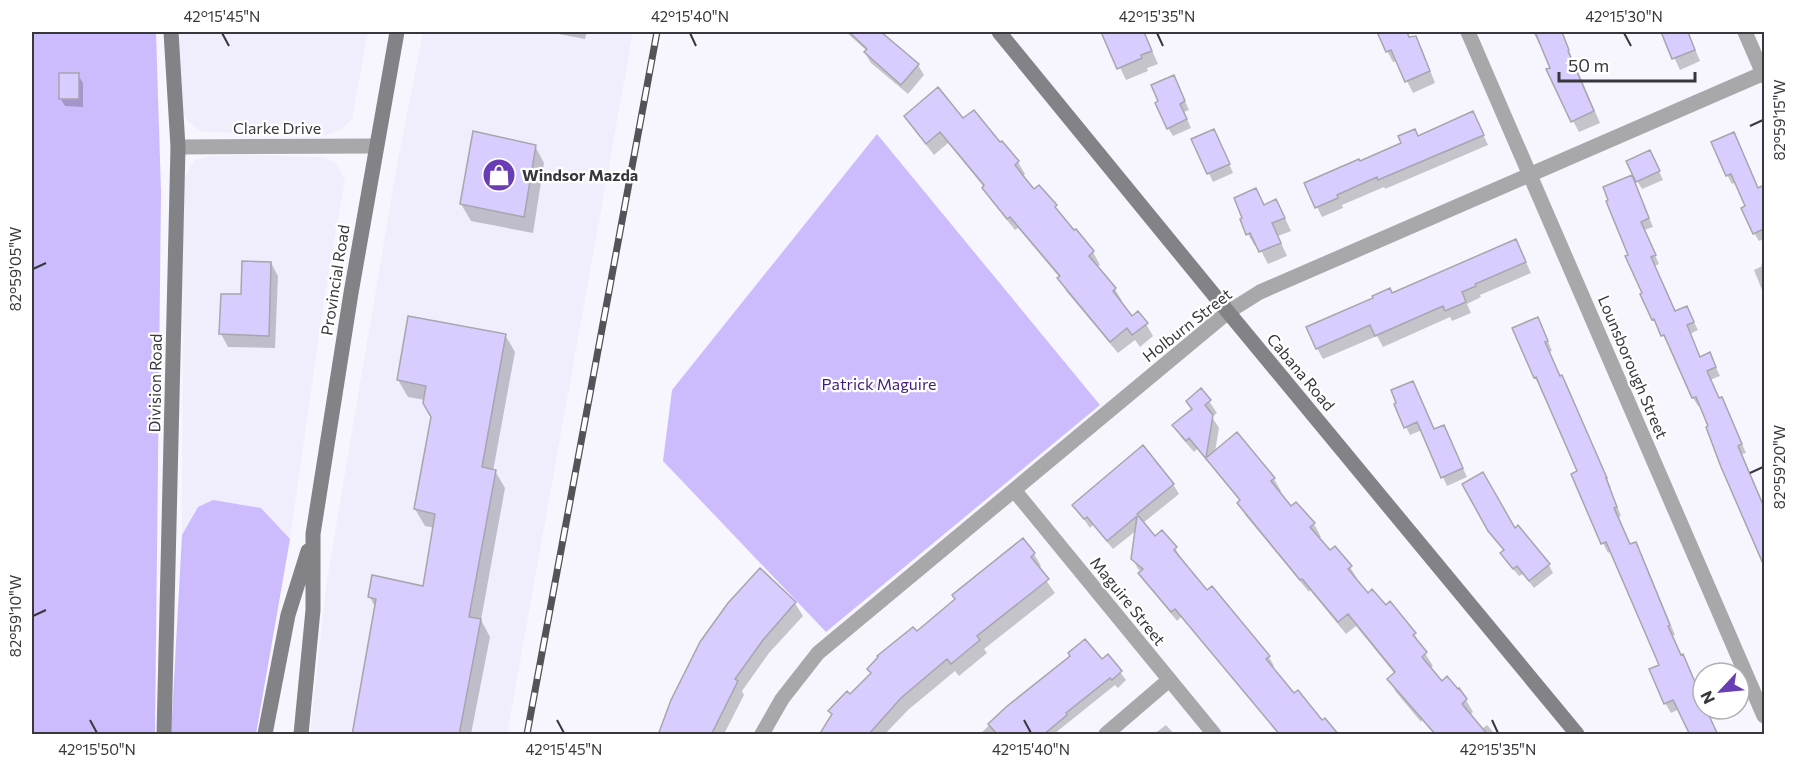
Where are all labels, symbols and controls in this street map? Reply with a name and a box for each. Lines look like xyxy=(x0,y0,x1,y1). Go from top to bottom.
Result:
text: 42°15'45"N xyxy=(184,7,260,25)
text: 42°15'40"N xyxy=(651,7,729,25)
text: 42°15'35"N xyxy=(1119,7,1195,25)
text: 42°15'30"N xyxy=(1585,7,1663,25)
scale bar xyxy=(1559,45,1696,83)
text: 50 m xyxy=(1568,54,1609,76)
text: 82°59'15"W xyxy=(1770,79,1788,161)
street label: Clarke Drive xyxy=(233,118,321,137)
shop icon: Windsor Mazda xyxy=(481,157,517,193)
place label: Windsor Mazda xyxy=(522,165,638,184)
street label: Provincial Road xyxy=(316,223,353,337)
text: 82°59'05"W xyxy=(6,227,24,311)
street label: Holburn Street xyxy=(1138,284,1235,365)
street label: Lounsborough Street xyxy=(1595,292,1672,442)
street label: Cabana Road xyxy=(1264,329,1339,414)
street label: Division Road xyxy=(144,333,165,433)
park label: Patrick Maguire xyxy=(822,374,936,393)
text: 82°59'20"W xyxy=(1770,425,1788,509)
street label: Maguire Street xyxy=(1087,553,1170,649)
text: 82°59'10"W xyxy=(6,575,24,657)
north arrow xyxy=(1691,661,1751,721)
text: N xyxy=(1696,688,1718,707)
text: 42°15'50"N xyxy=(58,740,136,758)
text: 42°15'45"N xyxy=(526,740,602,758)
text: 42°15'40"N xyxy=(992,740,1070,758)
text: 42°15'35"N xyxy=(1460,740,1536,758)

